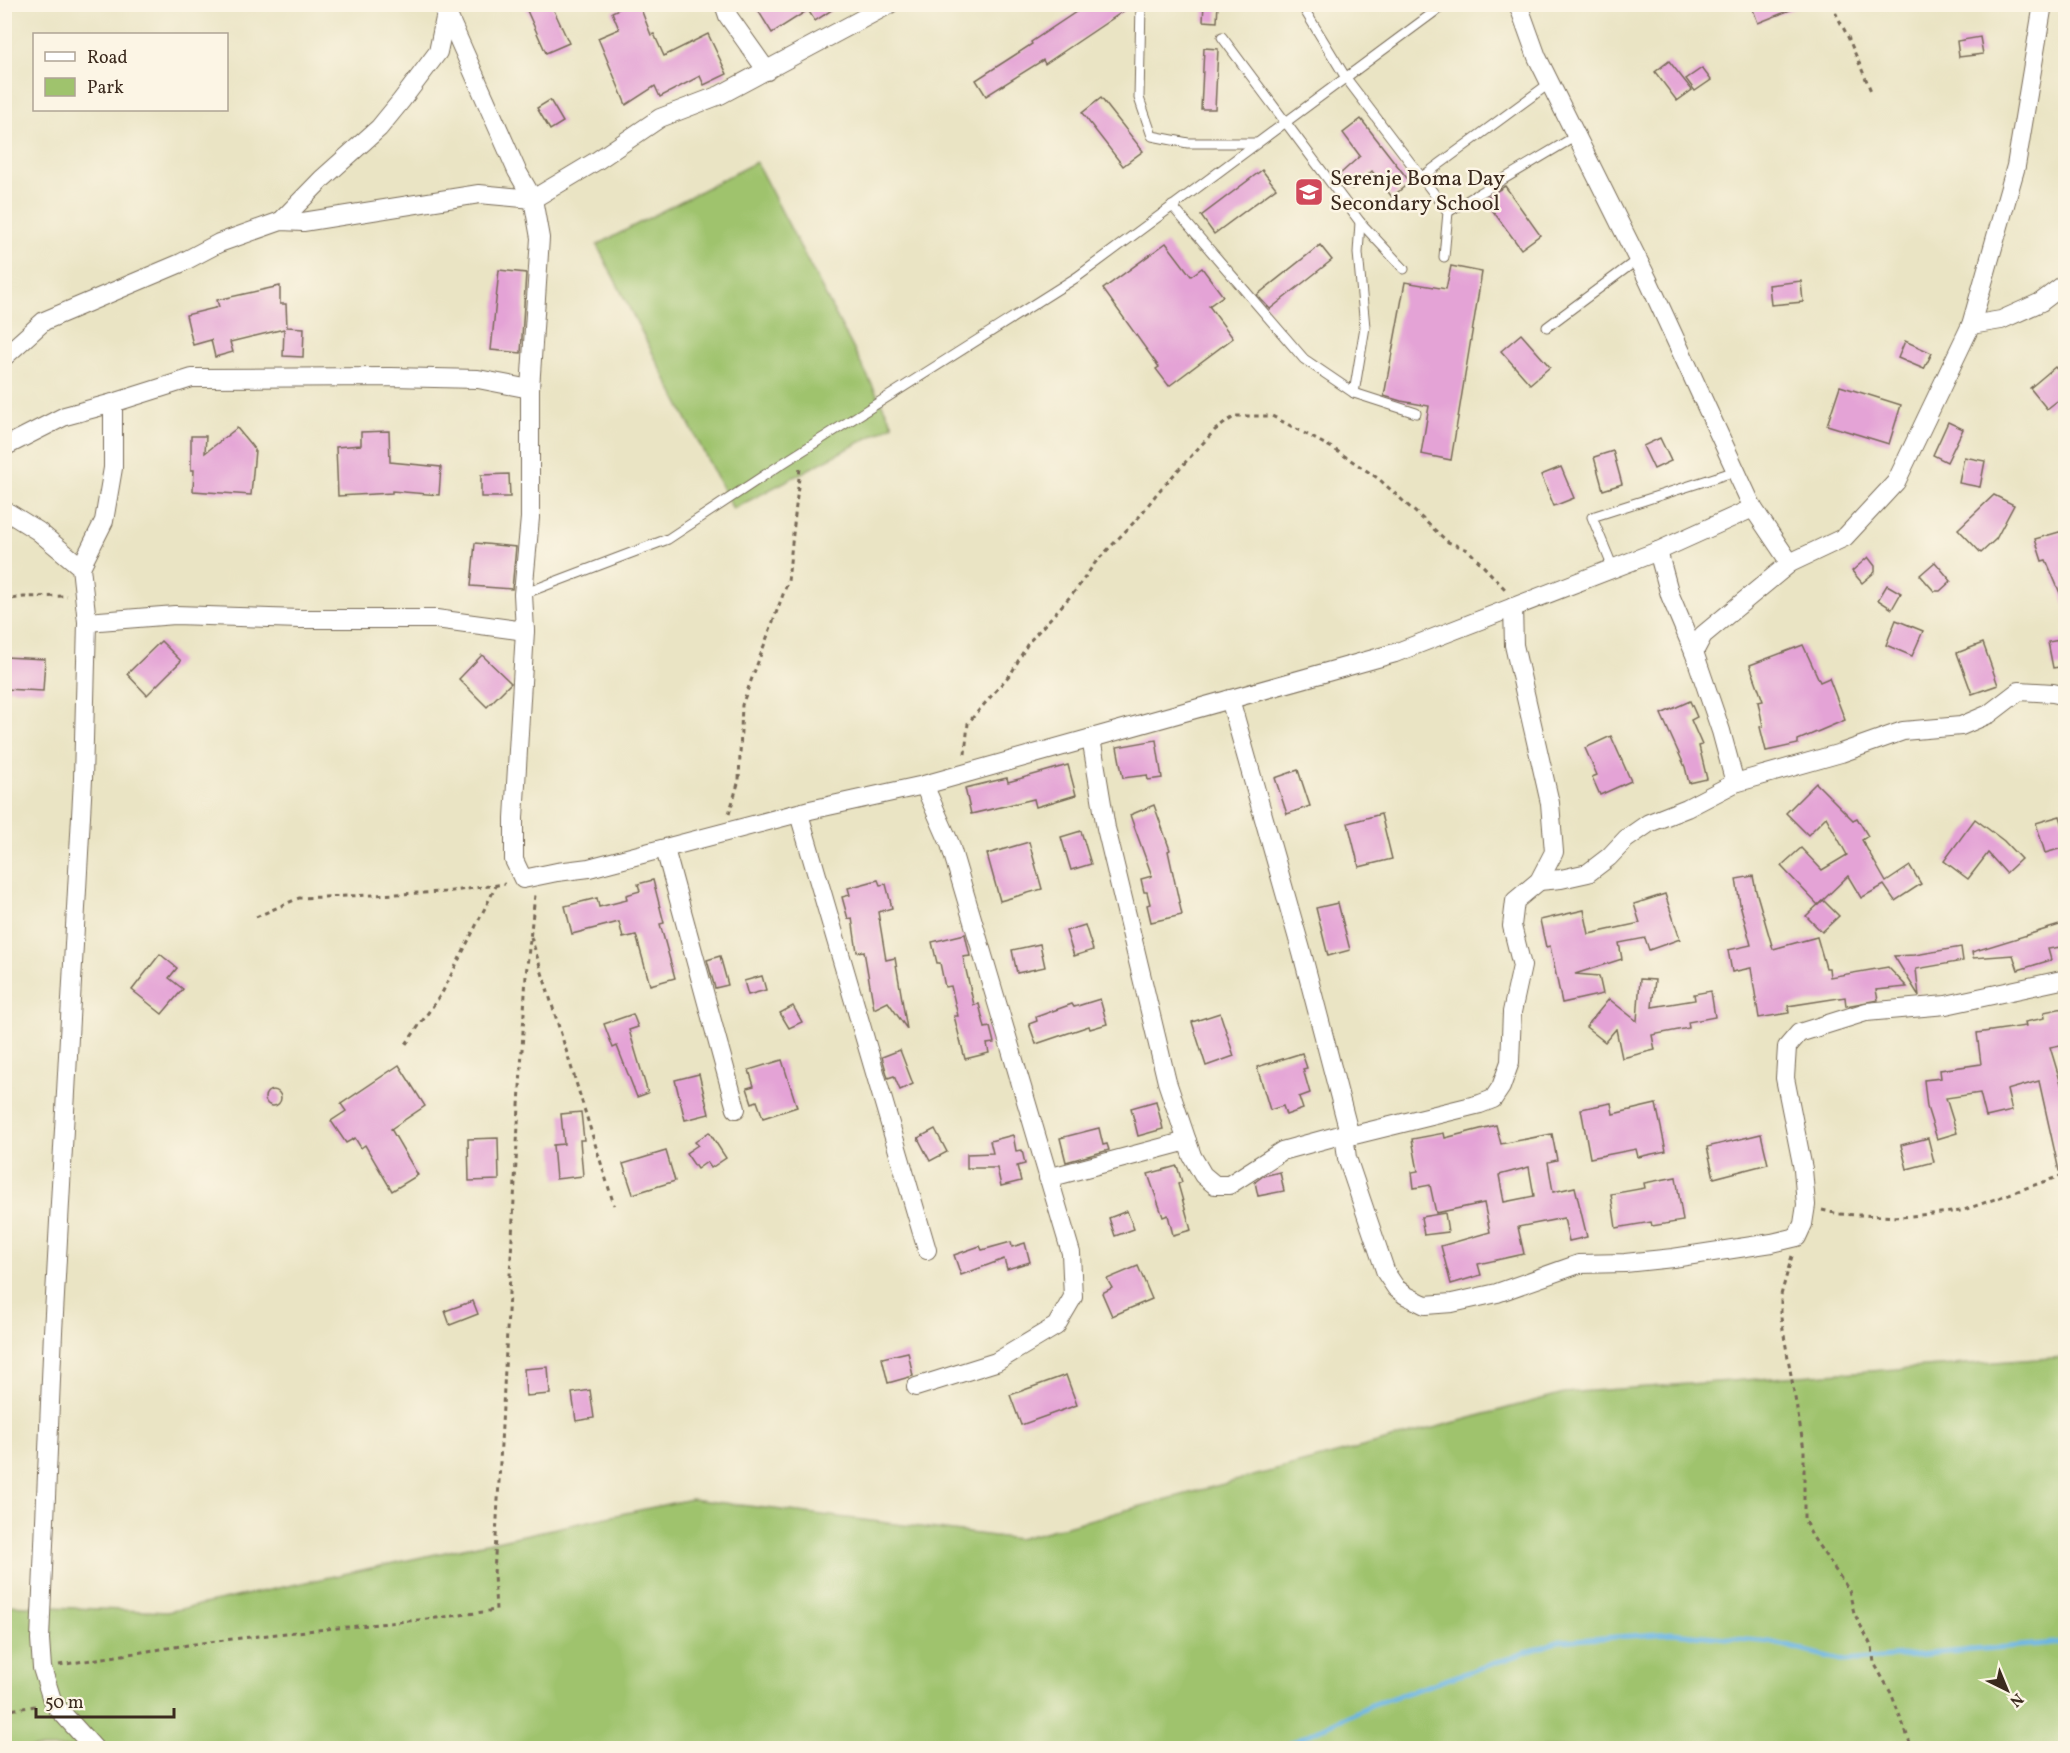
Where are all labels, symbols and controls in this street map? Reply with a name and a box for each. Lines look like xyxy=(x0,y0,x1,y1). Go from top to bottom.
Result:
legend xyxy=(33,33,228,111)
text: Road xyxy=(87,46,128,71)
text: Park xyxy=(87,76,124,101)
place label: Serenje Boma Day Secondary School xyxy=(1330,164,1505,220)
school or university icon: Serenje Boma Day Secondary School xyxy=(1293,176,1325,208)
north arrow xyxy=(1977,1660,2037,1720)
scale bar xyxy=(36,1681,174,1719)
text: N xyxy=(2004,1687,2028,1712)
text: 50 m xyxy=(45,1691,84,1716)

